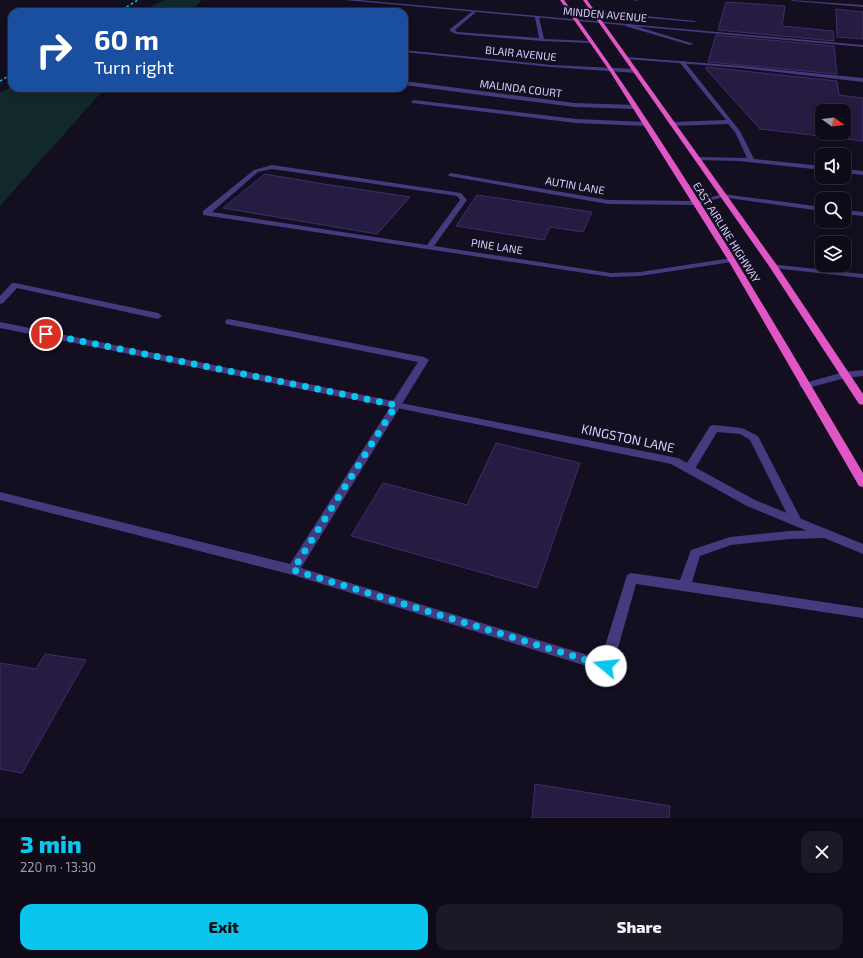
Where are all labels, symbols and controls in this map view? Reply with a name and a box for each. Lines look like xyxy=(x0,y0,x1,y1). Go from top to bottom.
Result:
street label: MINDEN AVENUE xyxy=(562,4,648,24)
text: 60 m xyxy=(94,22,159,56)
icon: right xyxy=(28,24,80,76)
street label: BLAIR AVENUE xyxy=(485,43,557,63)
text: Turn right xyxy=(94,56,174,78)
street label: MALINDA COURT xyxy=(479,76,564,100)
north arrow xyxy=(815,104,851,140)
map controls xyxy=(815,104,851,272)
button: sound xyxy=(815,148,851,184)
street label: AUTIN LANE xyxy=(544,173,606,197)
street label: EAST AIRLINE HIGHWAY xyxy=(691,179,764,285)
button: search xyxy=(815,192,851,228)
street label: PINE LANE xyxy=(470,236,524,256)
button: layers xyxy=(815,236,851,272)
pin xyxy=(29,317,63,351)
icon: arrive xyxy=(35,323,57,345)
street label: KINGSTON LANE xyxy=(580,420,676,456)
position arrow xyxy=(585,645,627,687)
text: 3 min xyxy=(20,829,82,858)
button: close xyxy=(801,831,843,873)
text: 220 m · 13:30 xyxy=(20,859,96,875)
button: Exit xyxy=(20,904,428,950)
button: Share xyxy=(436,904,843,950)

